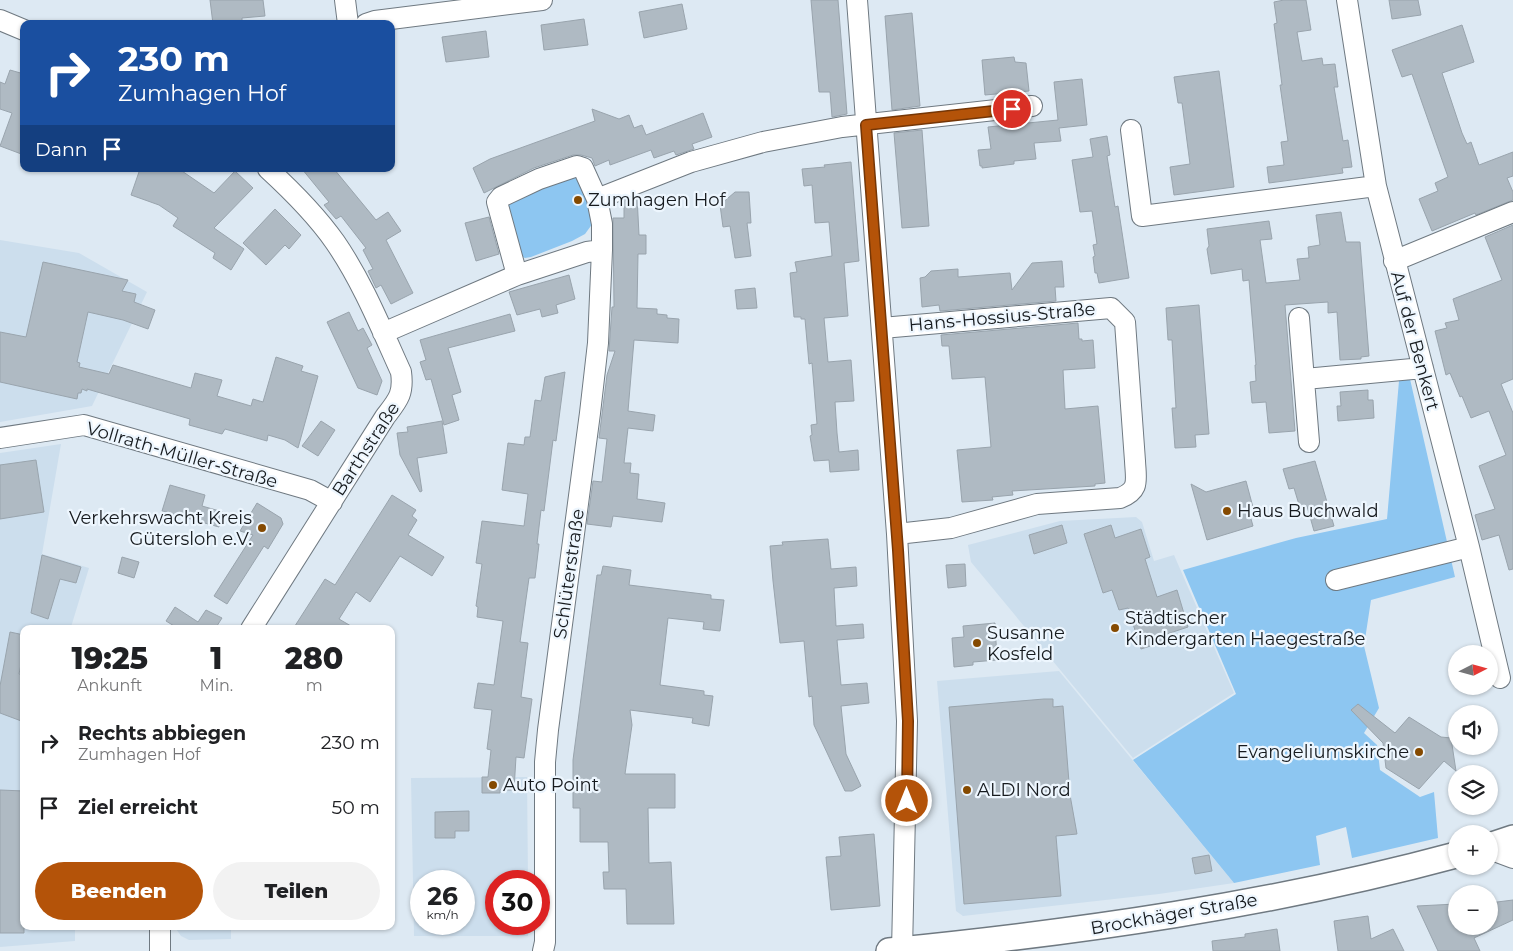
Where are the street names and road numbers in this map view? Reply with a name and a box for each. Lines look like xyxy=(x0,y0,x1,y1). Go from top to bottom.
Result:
street label: Auf der Benkert xyxy=(1386,269,1444,413)
street label: Hans-Hossius-Straße xyxy=(908,298,1096,336)
street label: Barthstraße xyxy=(328,398,405,500)
street label: Vollrath-Müller-Straße xyxy=(84,417,280,493)
street label: Schlüterstraße xyxy=(549,507,589,641)
street label: Brockhäger Straße xyxy=(1089,888,1259,939)

